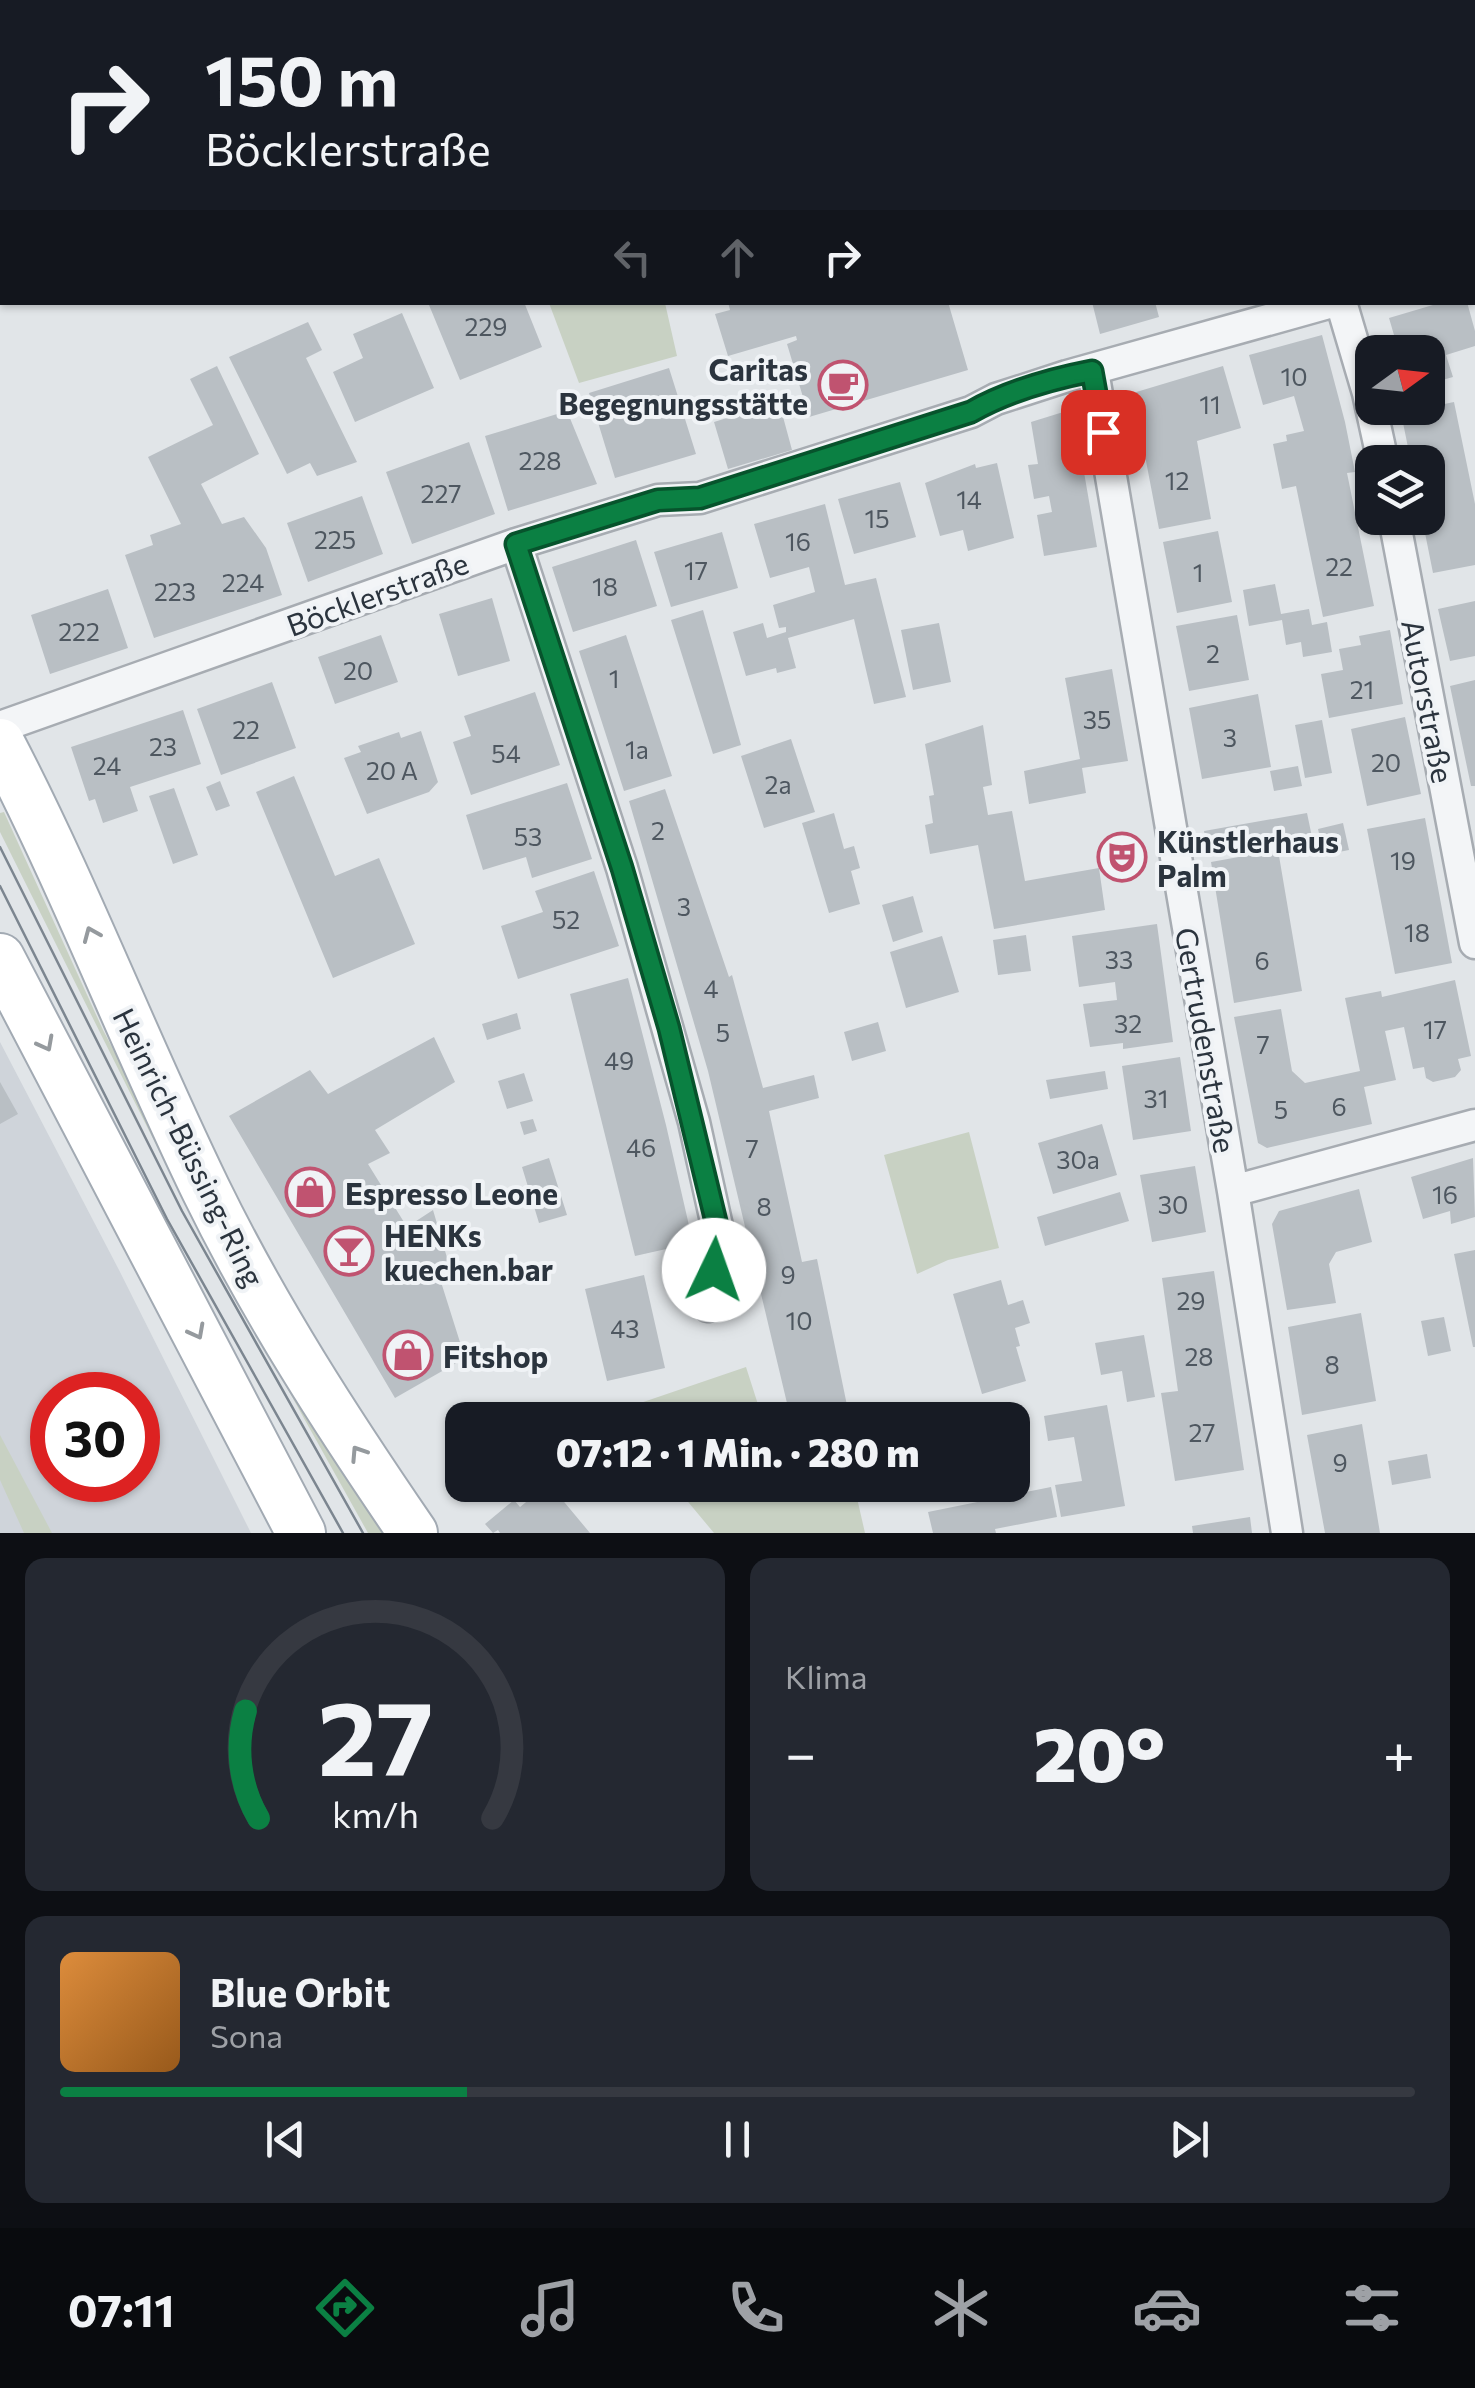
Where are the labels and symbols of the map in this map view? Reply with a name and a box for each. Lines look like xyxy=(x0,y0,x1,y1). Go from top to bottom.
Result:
house number: 229 xyxy=(465,311,507,341)
north arrow xyxy=(1355,335,1445,425)
place label: Caritas Begegnungsstätte xyxy=(559,350,808,421)
cafe icon: Caritas Begegnungsstätte xyxy=(817,359,869,411)
house number: 10 xyxy=(1280,361,1308,391)
house number: 11 xyxy=(1199,389,1221,419)
pin xyxy=(1061,390,1146,475)
house number: 228 xyxy=(519,445,561,475)
house number: 12 xyxy=(1165,465,1189,495)
house number: 227 xyxy=(421,478,461,508)
house number: 14 xyxy=(956,484,982,514)
house number: 15 xyxy=(864,503,890,533)
house number: 225 xyxy=(314,524,356,554)
house number: 16 xyxy=(785,526,811,556)
street label: Böcklerstraße xyxy=(281,543,473,643)
house number: 22 xyxy=(1325,551,1353,581)
house number: 17 xyxy=(684,555,708,585)
house number: 1 xyxy=(1193,557,1203,587)
house number: 224 xyxy=(222,567,264,597)
house number: 18 xyxy=(592,571,618,601)
house number: 223 xyxy=(154,576,196,606)
house number: 222 xyxy=(58,616,100,646)
street label: Autorstraße xyxy=(1395,616,1463,786)
house number: 2 xyxy=(1206,638,1220,668)
house number: 20 xyxy=(343,655,373,685)
house number: 1 xyxy=(609,663,619,693)
house number: 21 xyxy=(1350,674,1374,704)
house number: 35 xyxy=(1083,704,1111,734)
house number: 22 xyxy=(232,714,260,744)
house number: 3 xyxy=(1223,722,1237,752)
house number: 23 xyxy=(149,731,177,761)
house number: 1a xyxy=(625,734,649,764)
house number: 54 xyxy=(491,738,521,768)
house number: 20 xyxy=(1371,747,1401,777)
house number: 24 xyxy=(93,750,121,780)
house number: 20 A xyxy=(366,755,418,785)
house number: 2a xyxy=(765,769,791,799)
house number: 2 xyxy=(651,815,665,845)
house number: 53 xyxy=(514,821,542,851)
place label: Künstlerhaus Palm xyxy=(1157,822,1339,893)
theatre icon: Künstlerhaus Palm xyxy=(1096,831,1148,883)
house number: 19 xyxy=(1390,845,1416,875)
house number: 3 xyxy=(677,891,691,921)
house number: 52 xyxy=(552,904,580,934)
house number: 18 xyxy=(1404,917,1430,947)
street label: Gertrudenstraße xyxy=(1169,924,1245,1156)
one-way arrow xyxy=(83,926,103,944)
house number: 33 xyxy=(1105,944,1133,974)
house number: 6 xyxy=(1254,945,1270,975)
house number: 4 xyxy=(703,973,719,1003)
street label: Heinrich-Büssing-Ring xyxy=(106,1002,274,1292)
house number: 32 xyxy=(1114,1008,1142,1038)
house number: 17 xyxy=(1423,1014,1447,1044)
house number: 5 xyxy=(716,1017,730,1047)
house number: 7 xyxy=(1256,1029,1270,1059)
one-way arrow xyxy=(33,1033,53,1051)
house number: 49 xyxy=(604,1045,634,1075)
house number: 31 xyxy=(1144,1083,1168,1113)
house number: 6 xyxy=(1331,1091,1347,1121)
house number: 5 xyxy=(1274,1094,1288,1124)
house number: 46 xyxy=(626,1132,656,1162)
house number: 7 xyxy=(745,1133,759,1163)
house number: 30a xyxy=(1056,1144,1100,1174)
shop icon: Espresso Leone xyxy=(284,1166,336,1218)
place label: Espresso Leone xyxy=(345,1174,558,1211)
house number: 16 xyxy=(1432,1179,1458,1209)
house number: 30 xyxy=(1158,1189,1188,1219)
house number: 8 xyxy=(756,1191,772,1221)
place label: HENKs kuechen.bar xyxy=(384,1216,553,1287)
position arrow xyxy=(662,1218,766,1322)
bar icon: HENKs kuechen.bar xyxy=(323,1225,375,1277)
house number: 9 xyxy=(780,1259,796,1289)
house number: 29 xyxy=(1177,1285,1205,1315)
house number: 10 xyxy=(785,1305,813,1335)
house number: 43 xyxy=(610,1313,640,1343)
one-way arrow xyxy=(185,1321,204,1339)
shop icon: Fitshop xyxy=(382,1329,434,1381)
place label: Fitshop xyxy=(443,1337,548,1374)
house number: 28 xyxy=(1185,1341,1213,1371)
house number: 8 xyxy=(1324,1349,1340,1379)
speed limit sign: 30 xyxy=(30,1372,160,1502)
house number: 27 xyxy=(1189,1417,1216,1447)
one-way arrow xyxy=(351,1445,370,1463)
house number: 9 xyxy=(1332,1447,1348,1477)

